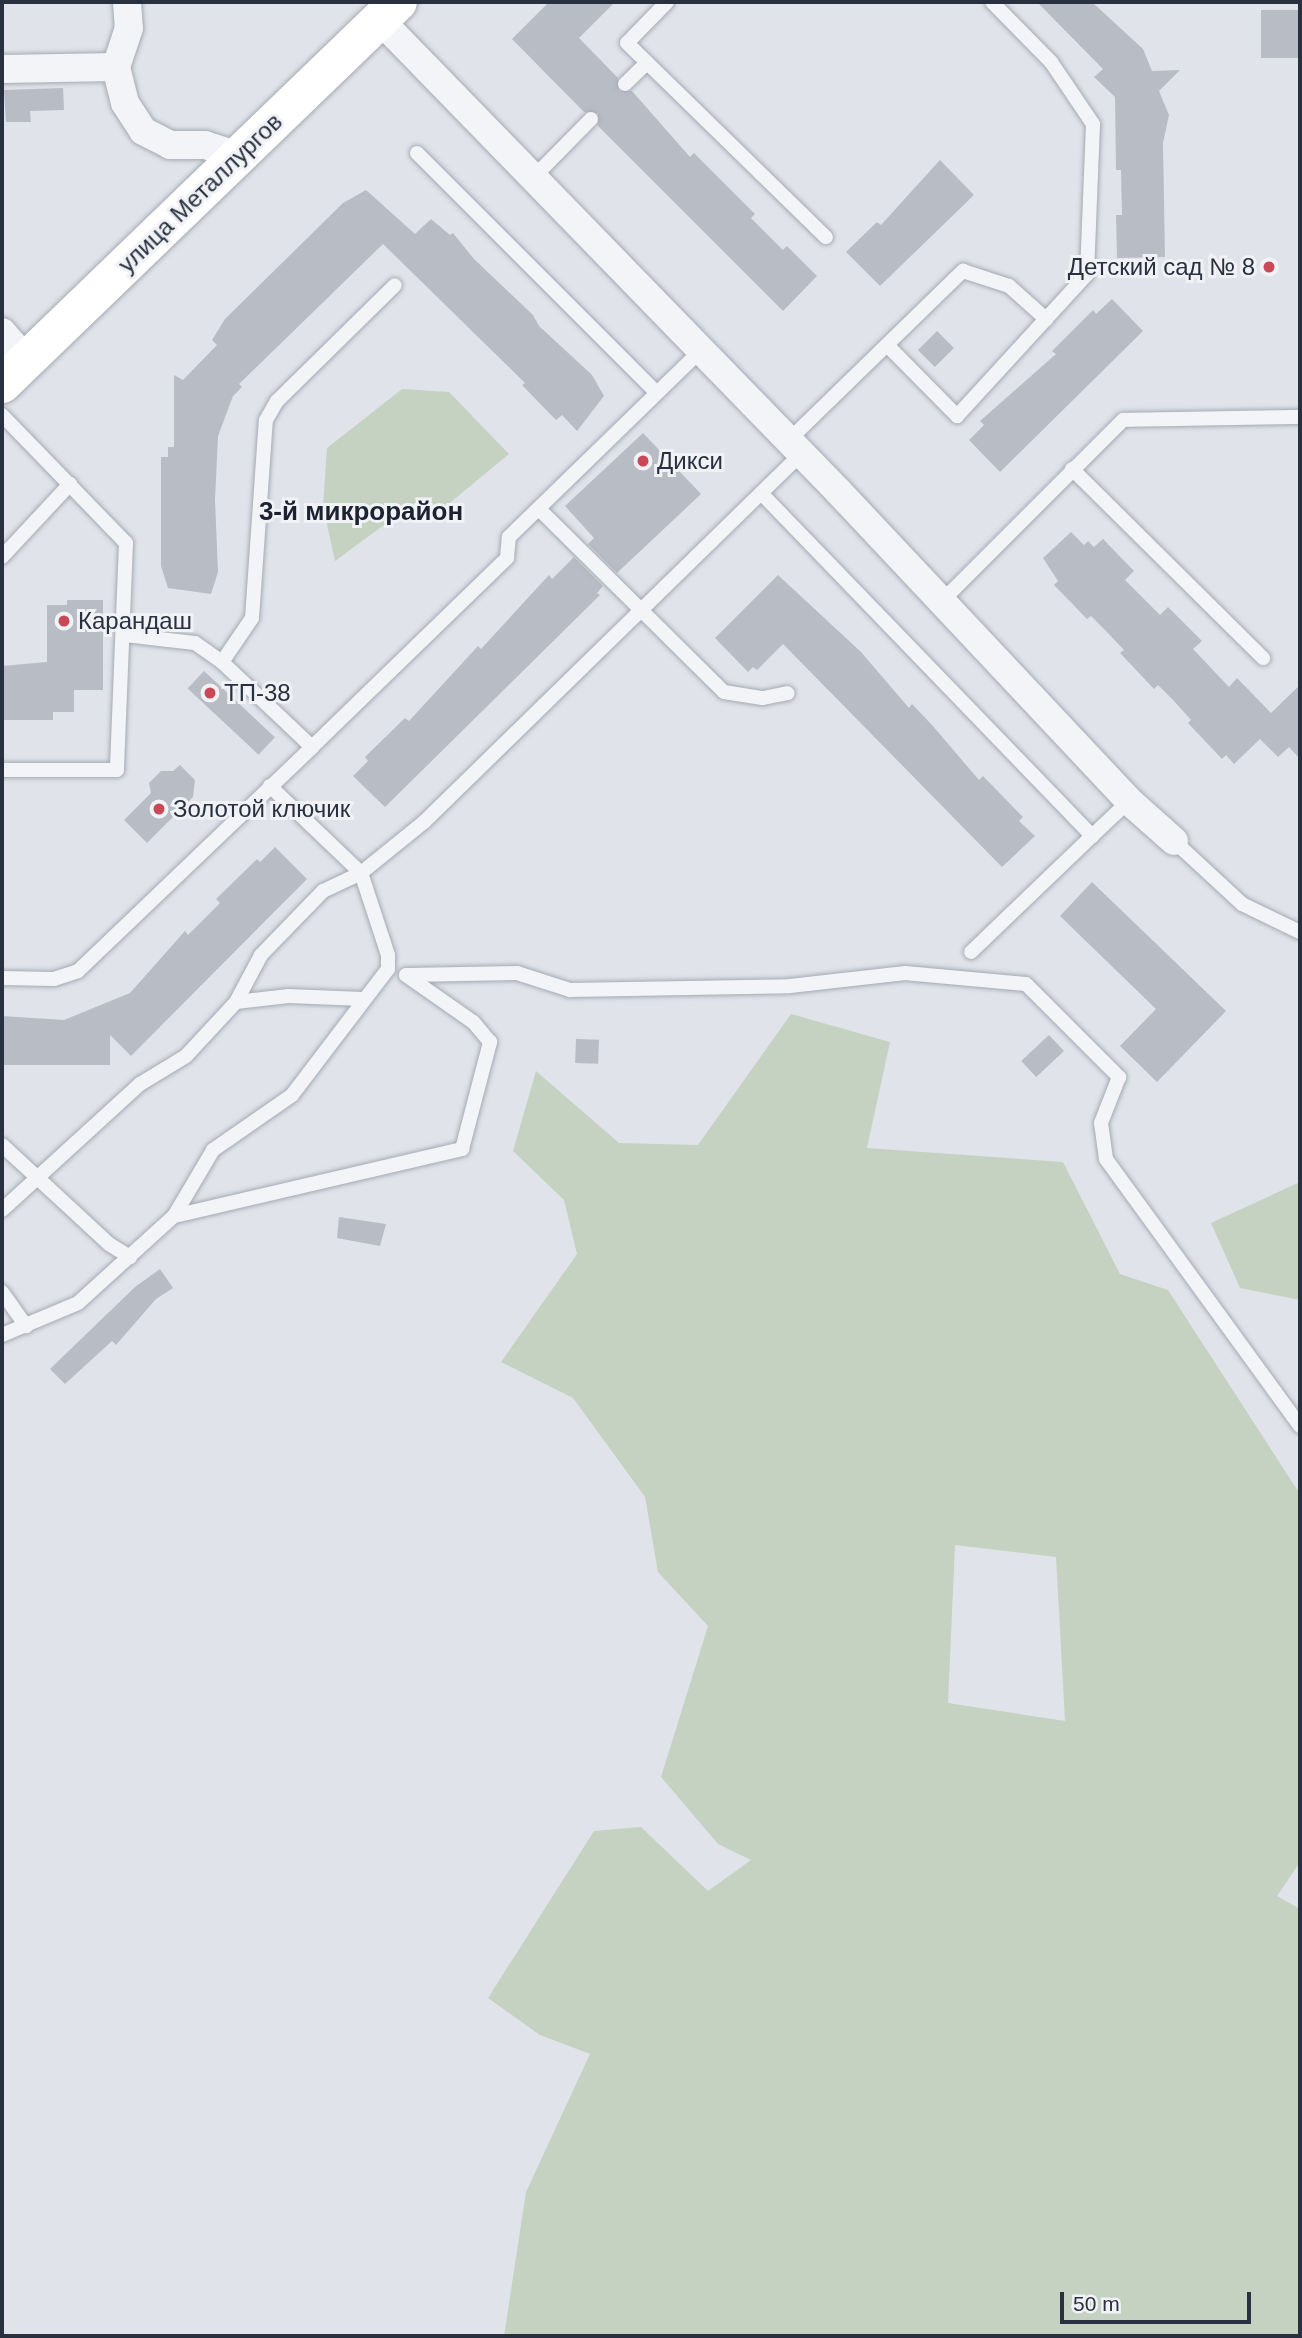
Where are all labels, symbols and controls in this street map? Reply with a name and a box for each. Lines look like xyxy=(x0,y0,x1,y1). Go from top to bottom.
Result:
street label: улица Металлургов xyxy=(112,107,288,279)
place label: Детский сад № 8 xyxy=(1068,253,1255,281)
marker: Детский сад № 8 xyxy=(1261,259,1277,275)
place label: Дикси xyxy=(657,447,723,475)
marker: Дикси xyxy=(635,453,651,469)
district label: 3-й микрорайон xyxy=(259,496,463,528)
place label: Карандаш xyxy=(78,607,192,635)
marker: Карандаш xyxy=(56,613,72,629)
place label: ТП-38 xyxy=(224,679,291,707)
marker: ТП-38 xyxy=(202,685,218,701)
place label: Золотой ключик xyxy=(173,795,350,823)
marker: Золотой ключик xyxy=(151,801,167,817)
scale bar xyxy=(1064,2278,1255,2322)
text: 50 m xyxy=(1073,2292,1120,2315)

